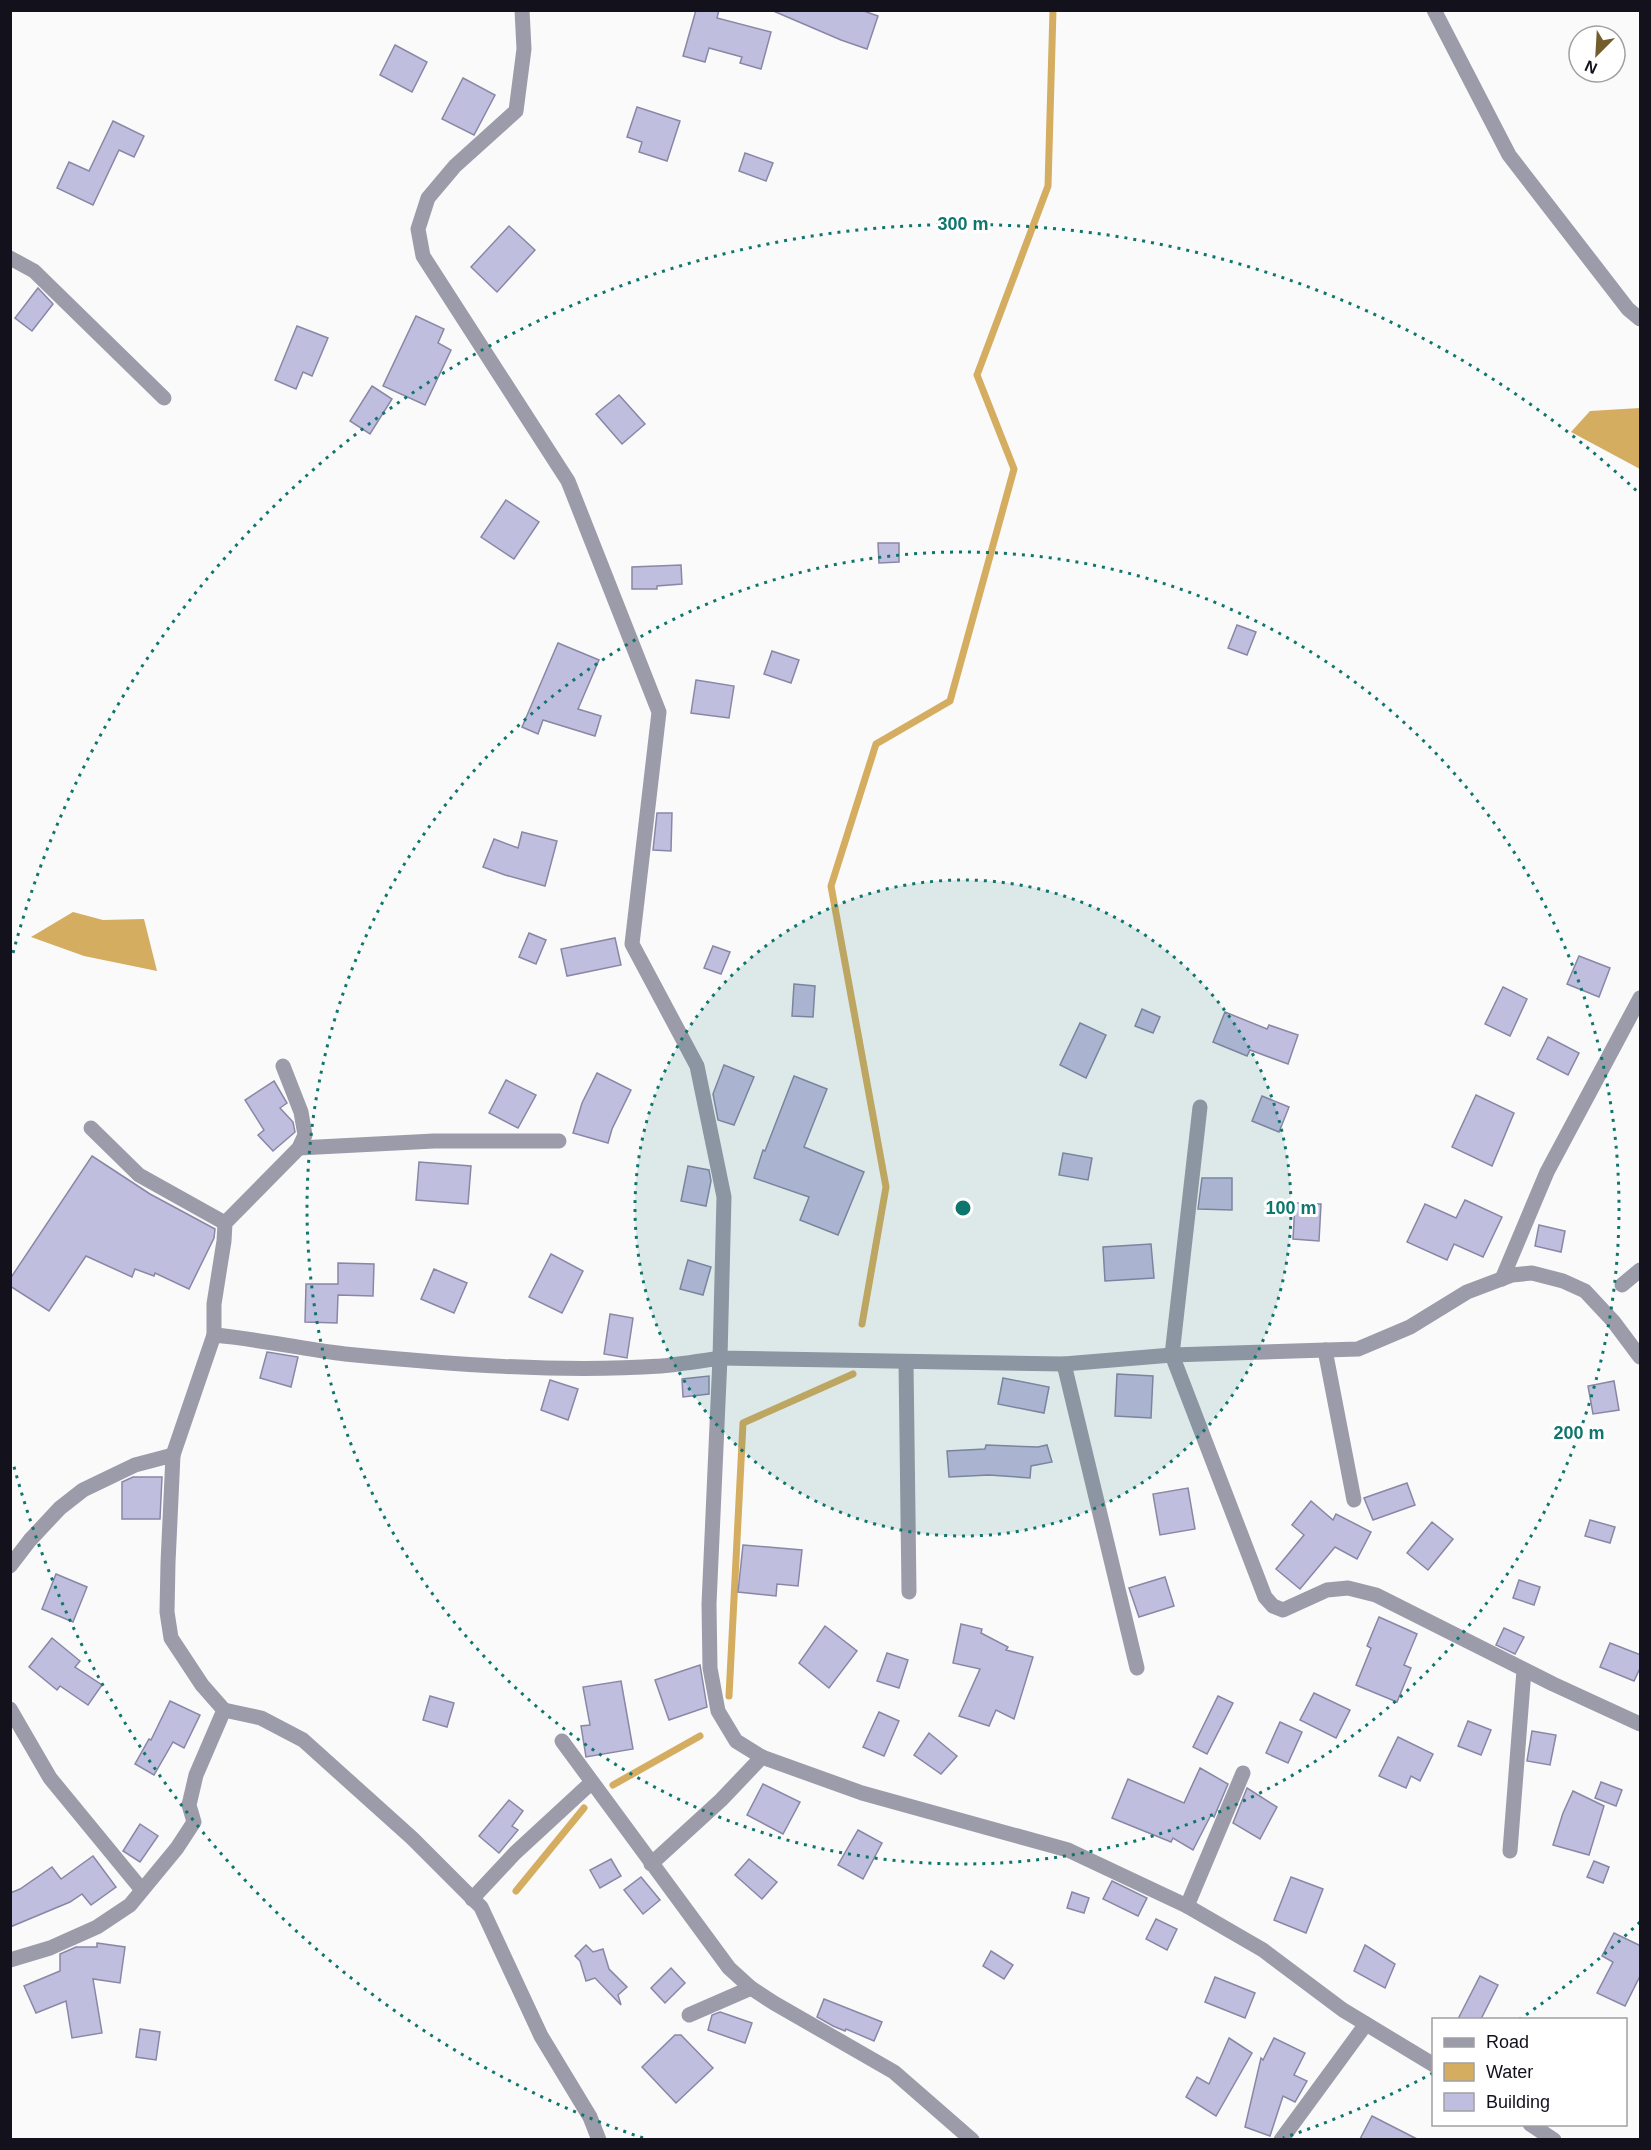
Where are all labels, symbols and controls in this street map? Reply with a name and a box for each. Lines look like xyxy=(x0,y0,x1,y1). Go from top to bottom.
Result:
north arrow xyxy=(1567,24,1627,84)
text: N xyxy=(1582,57,1600,77)
text: 300 m xyxy=(937,214,989,234)
centre of rings xyxy=(953,1198,973,1218)
text: 100 m xyxy=(1265,1198,1317,1218)
text: 200 m xyxy=(1553,1423,1605,1443)
legend xyxy=(1432,2018,1627,2126)
text: Road xyxy=(1486,2032,1529,2052)
text: Water xyxy=(1486,2062,1533,2082)
text: Building xyxy=(1486,2092,1550,2112)

